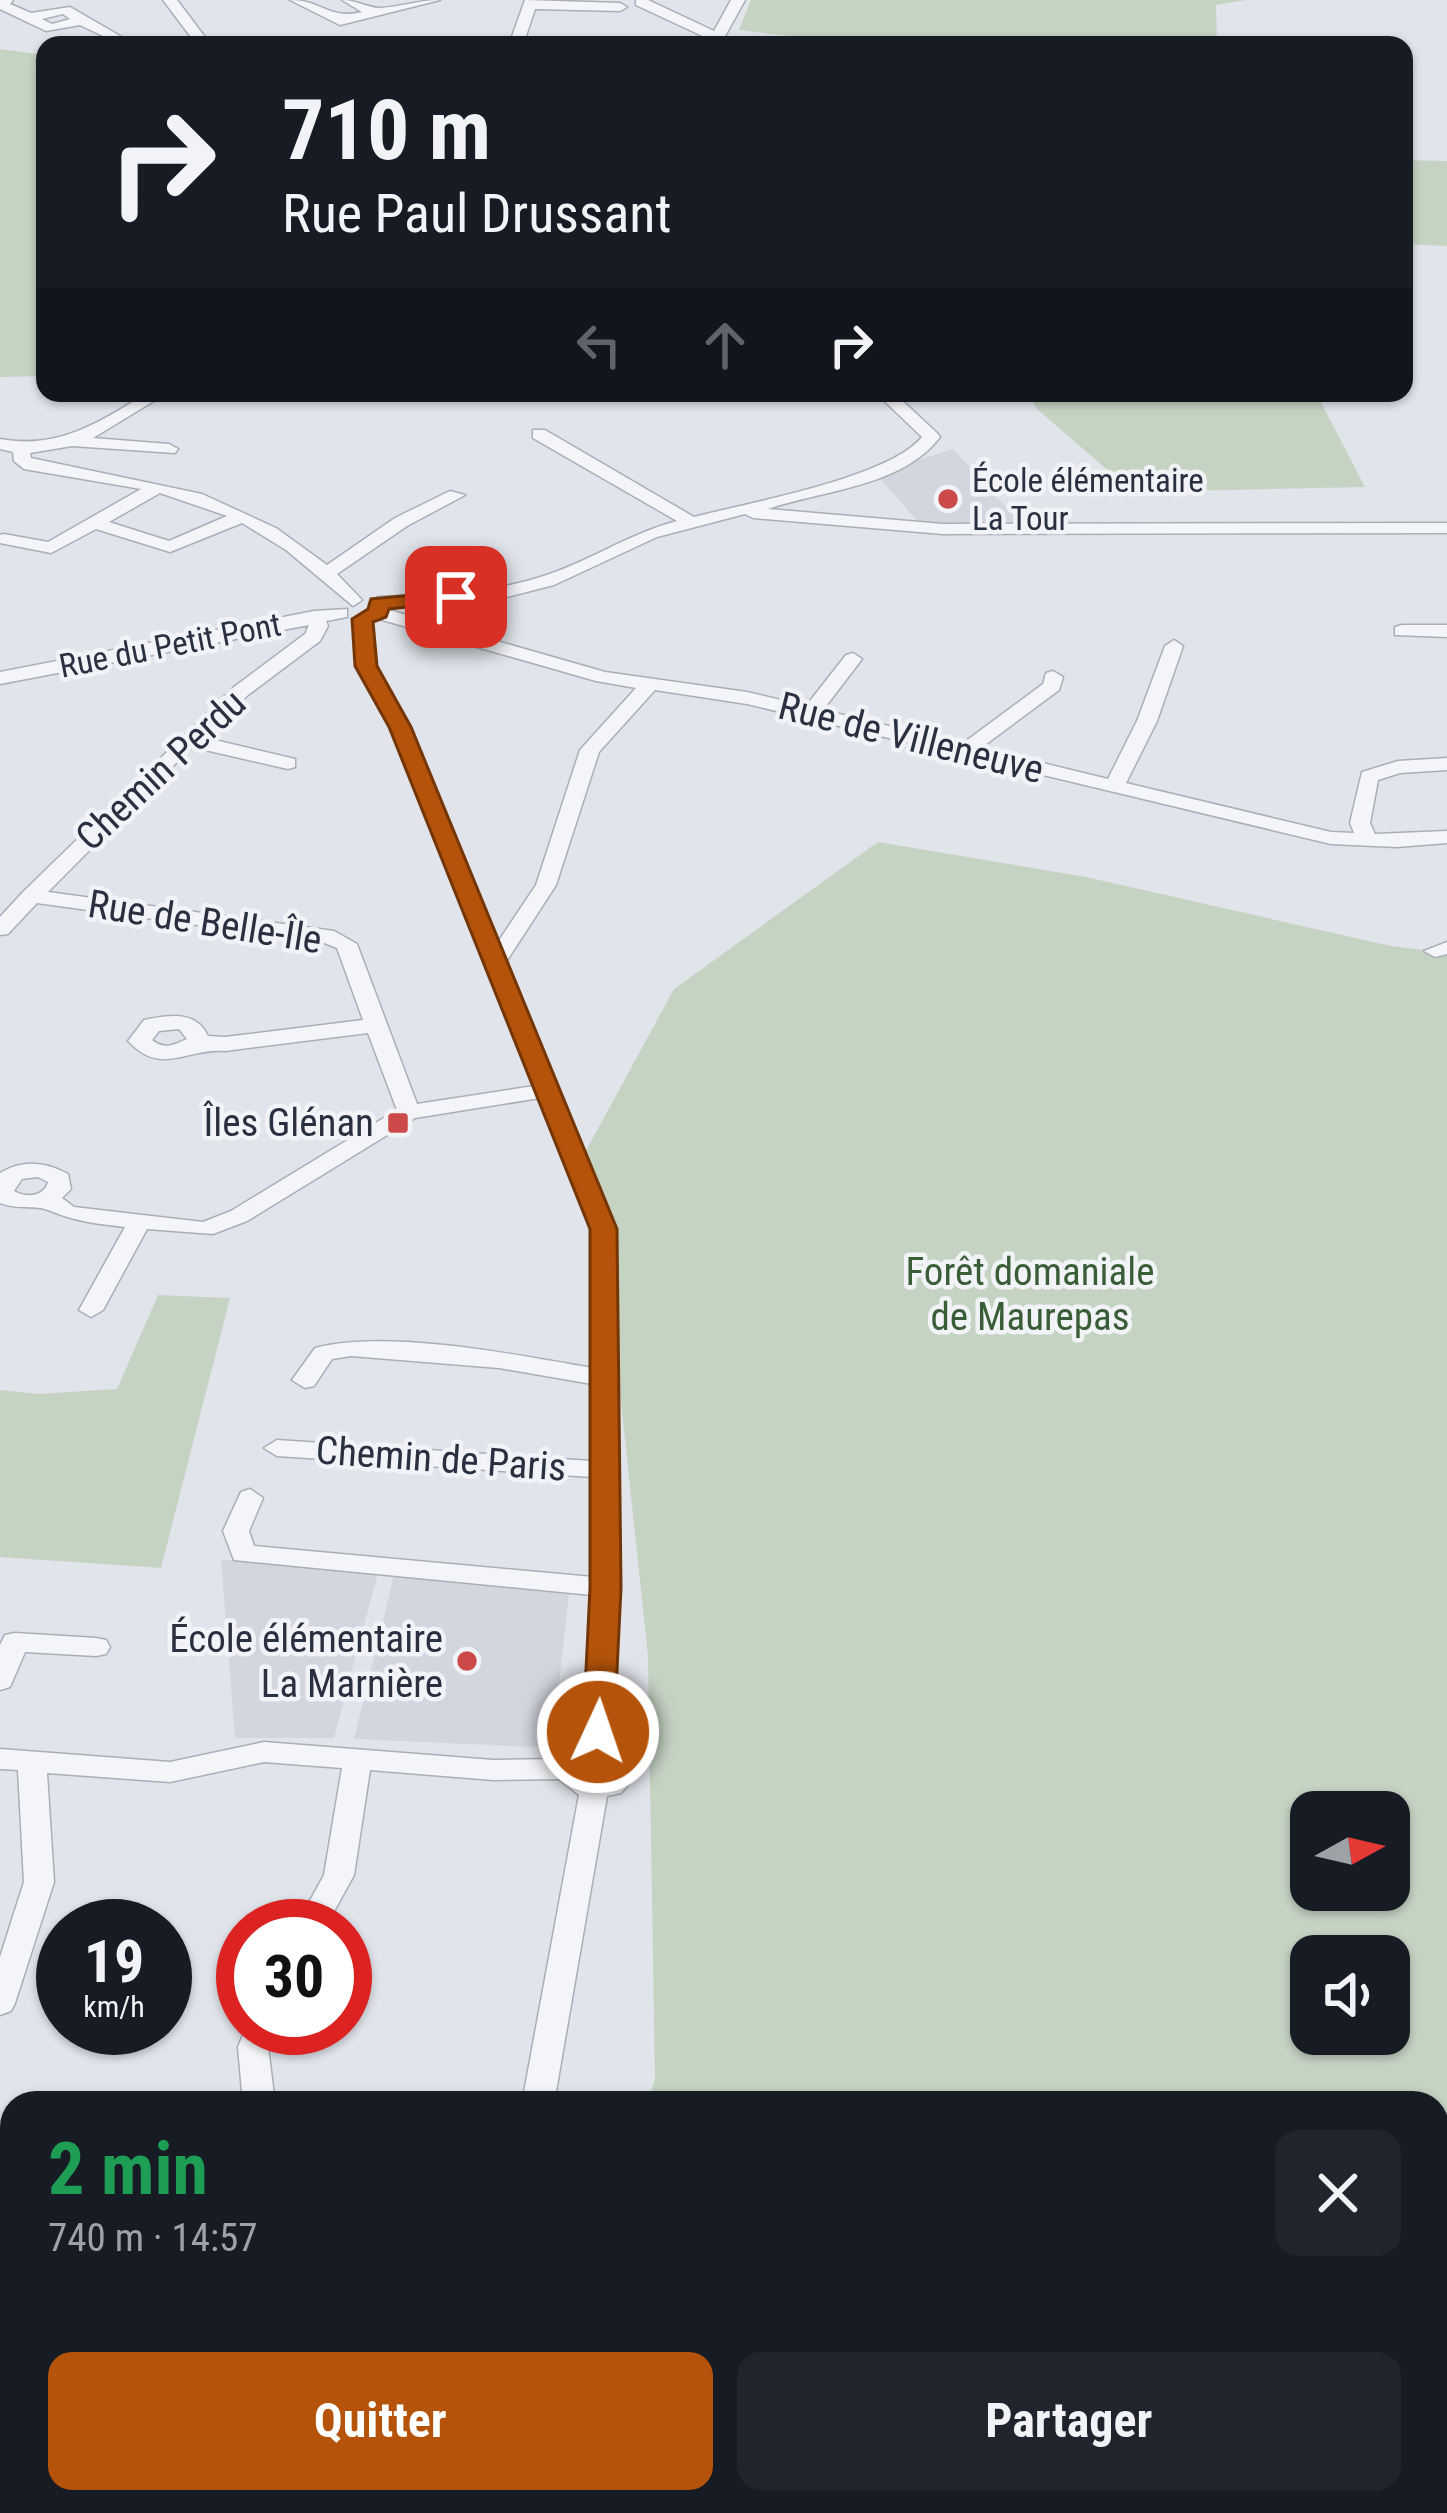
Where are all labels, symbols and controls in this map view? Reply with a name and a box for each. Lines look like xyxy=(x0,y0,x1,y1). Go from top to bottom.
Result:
text: 710 m xyxy=(282,81,491,180)
icon: right xyxy=(84,84,240,240)
text: Rue Paul Drussant xyxy=(282,182,672,245)
icon: left xyxy=(566,312,632,378)
icon: ahead xyxy=(692,312,758,378)
icon: right xyxy=(818,312,884,378)
place label: École élémentaire La Tour xyxy=(972,461,1204,538)
marker: École élémentaire La Tour xyxy=(935,486,961,512)
pin xyxy=(405,546,507,648)
icon: arrive xyxy=(423,564,489,630)
street label: Rue du Petit Pont xyxy=(56,604,284,686)
street label: Chemin Perdu xyxy=(67,680,255,860)
street label: Rue de Villeneuve xyxy=(774,683,1048,793)
street label: Rue de Belle-Île xyxy=(85,881,325,963)
place label: Îles Glénan xyxy=(203,1100,374,1146)
marker: Îles Glénan xyxy=(385,1110,411,1136)
park label: Forêt domaniale de Maurepas xyxy=(906,1249,1154,1340)
street label: Chemin de Paris xyxy=(314,1427,568,1491)
place label: École élémentaire La Marnière xyxy=(169,1616,443,1707)
marker: École élémentaire La Marnière xyxy=(454,1648,480,1674)
position arrow xyxy=(535,1669,661,1795)
north arrow xyxy=(1290,1791,1410,1911)
map controls xyxy=(1290,1791,1410,2055)
speed limit sign: 30 xyxy=(216,1899,372,2055)
text: 19 xyxy=(84,1926,144,1997)
button: sound xyxy=(1290,1935,1410,2055)
text: km/h xyxy=(83,1989,145,2024)
text: 2 min xyxy=(48,2127,208,2212)
button: close xyxy=(1275,2130,1401,2256)
text: 740 m · 14:57 xyxy=(48,2215,258,2261)
button: Quitter xyxy=(48,2352,713,2490)
button: Partager xyxy=(737,2352,1401,2490)

